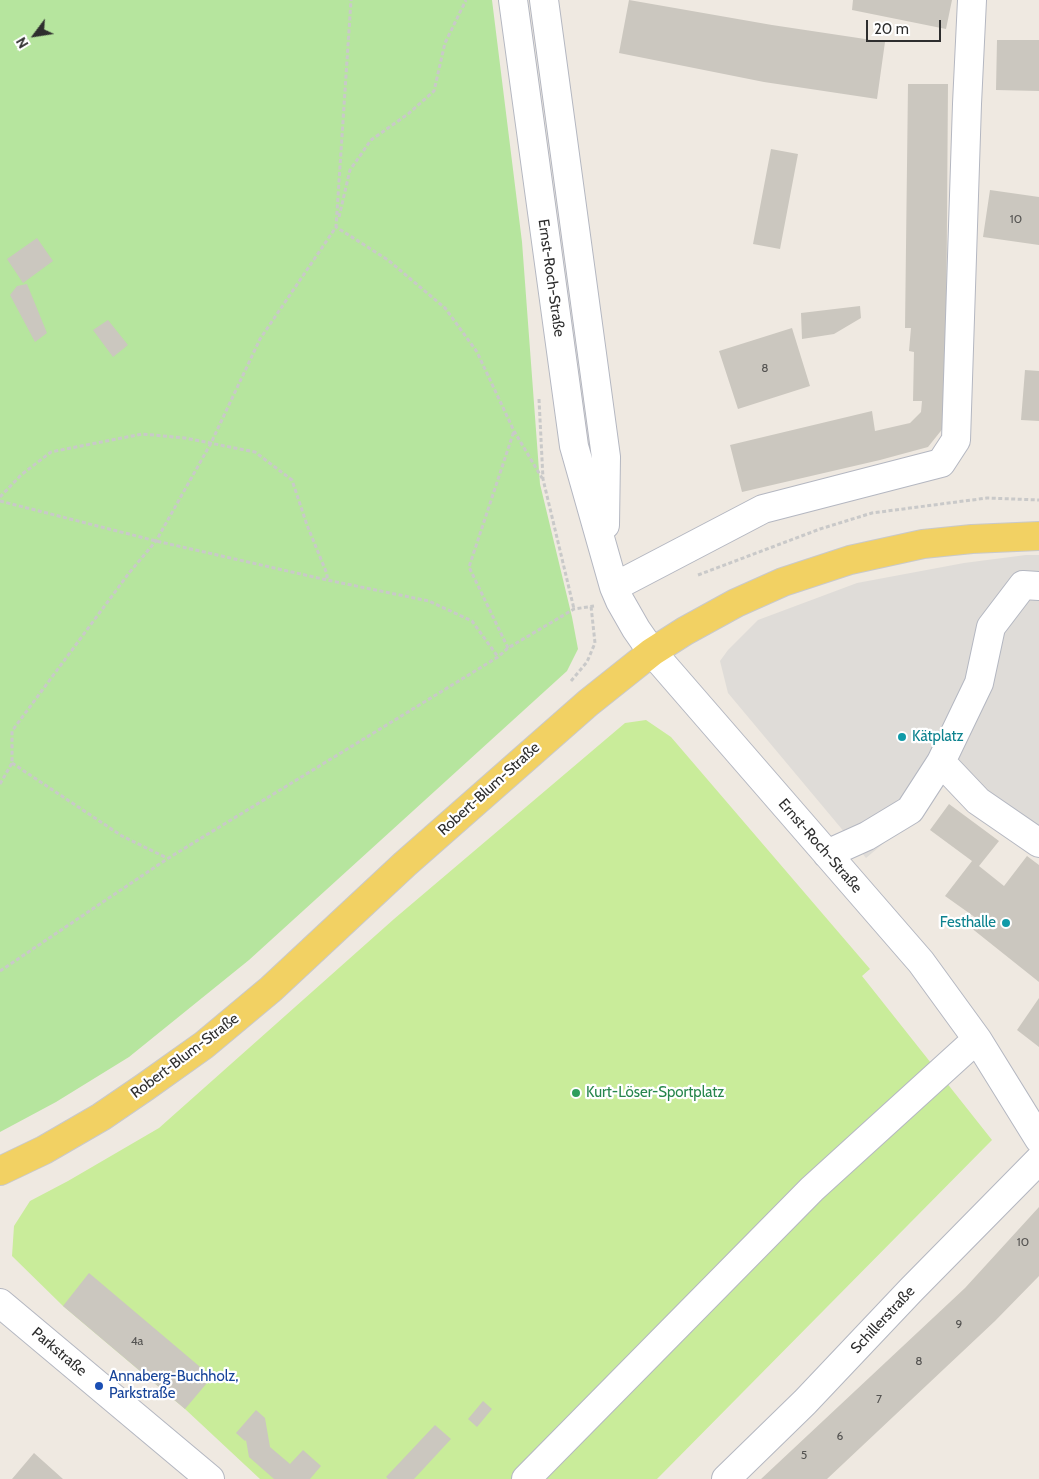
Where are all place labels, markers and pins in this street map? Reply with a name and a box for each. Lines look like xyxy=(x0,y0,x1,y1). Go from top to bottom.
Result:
place label: Kätplatz xyxy=(912,728,964,746)
marker: Kätplatz xyxy=(896,731,908,743)
place label: Festhalle xyxy=(940,914,996,932)
marker: Festhalle xyxy=(1000,917,1012,929)
place label: Kurt-Löser-Sportplatz xyxy=(586,1084,724,1102)
marker: Kurt-Löser-Sportplatz xyxy=(570,1087,582,1099)
place label: Annaberg-Buchholz, Parkstraße xyxy=(109,1368,239,1403)
marker: Annaberg-Buchholz, Parkstraße xyxy=(93,1380,105,1392)

